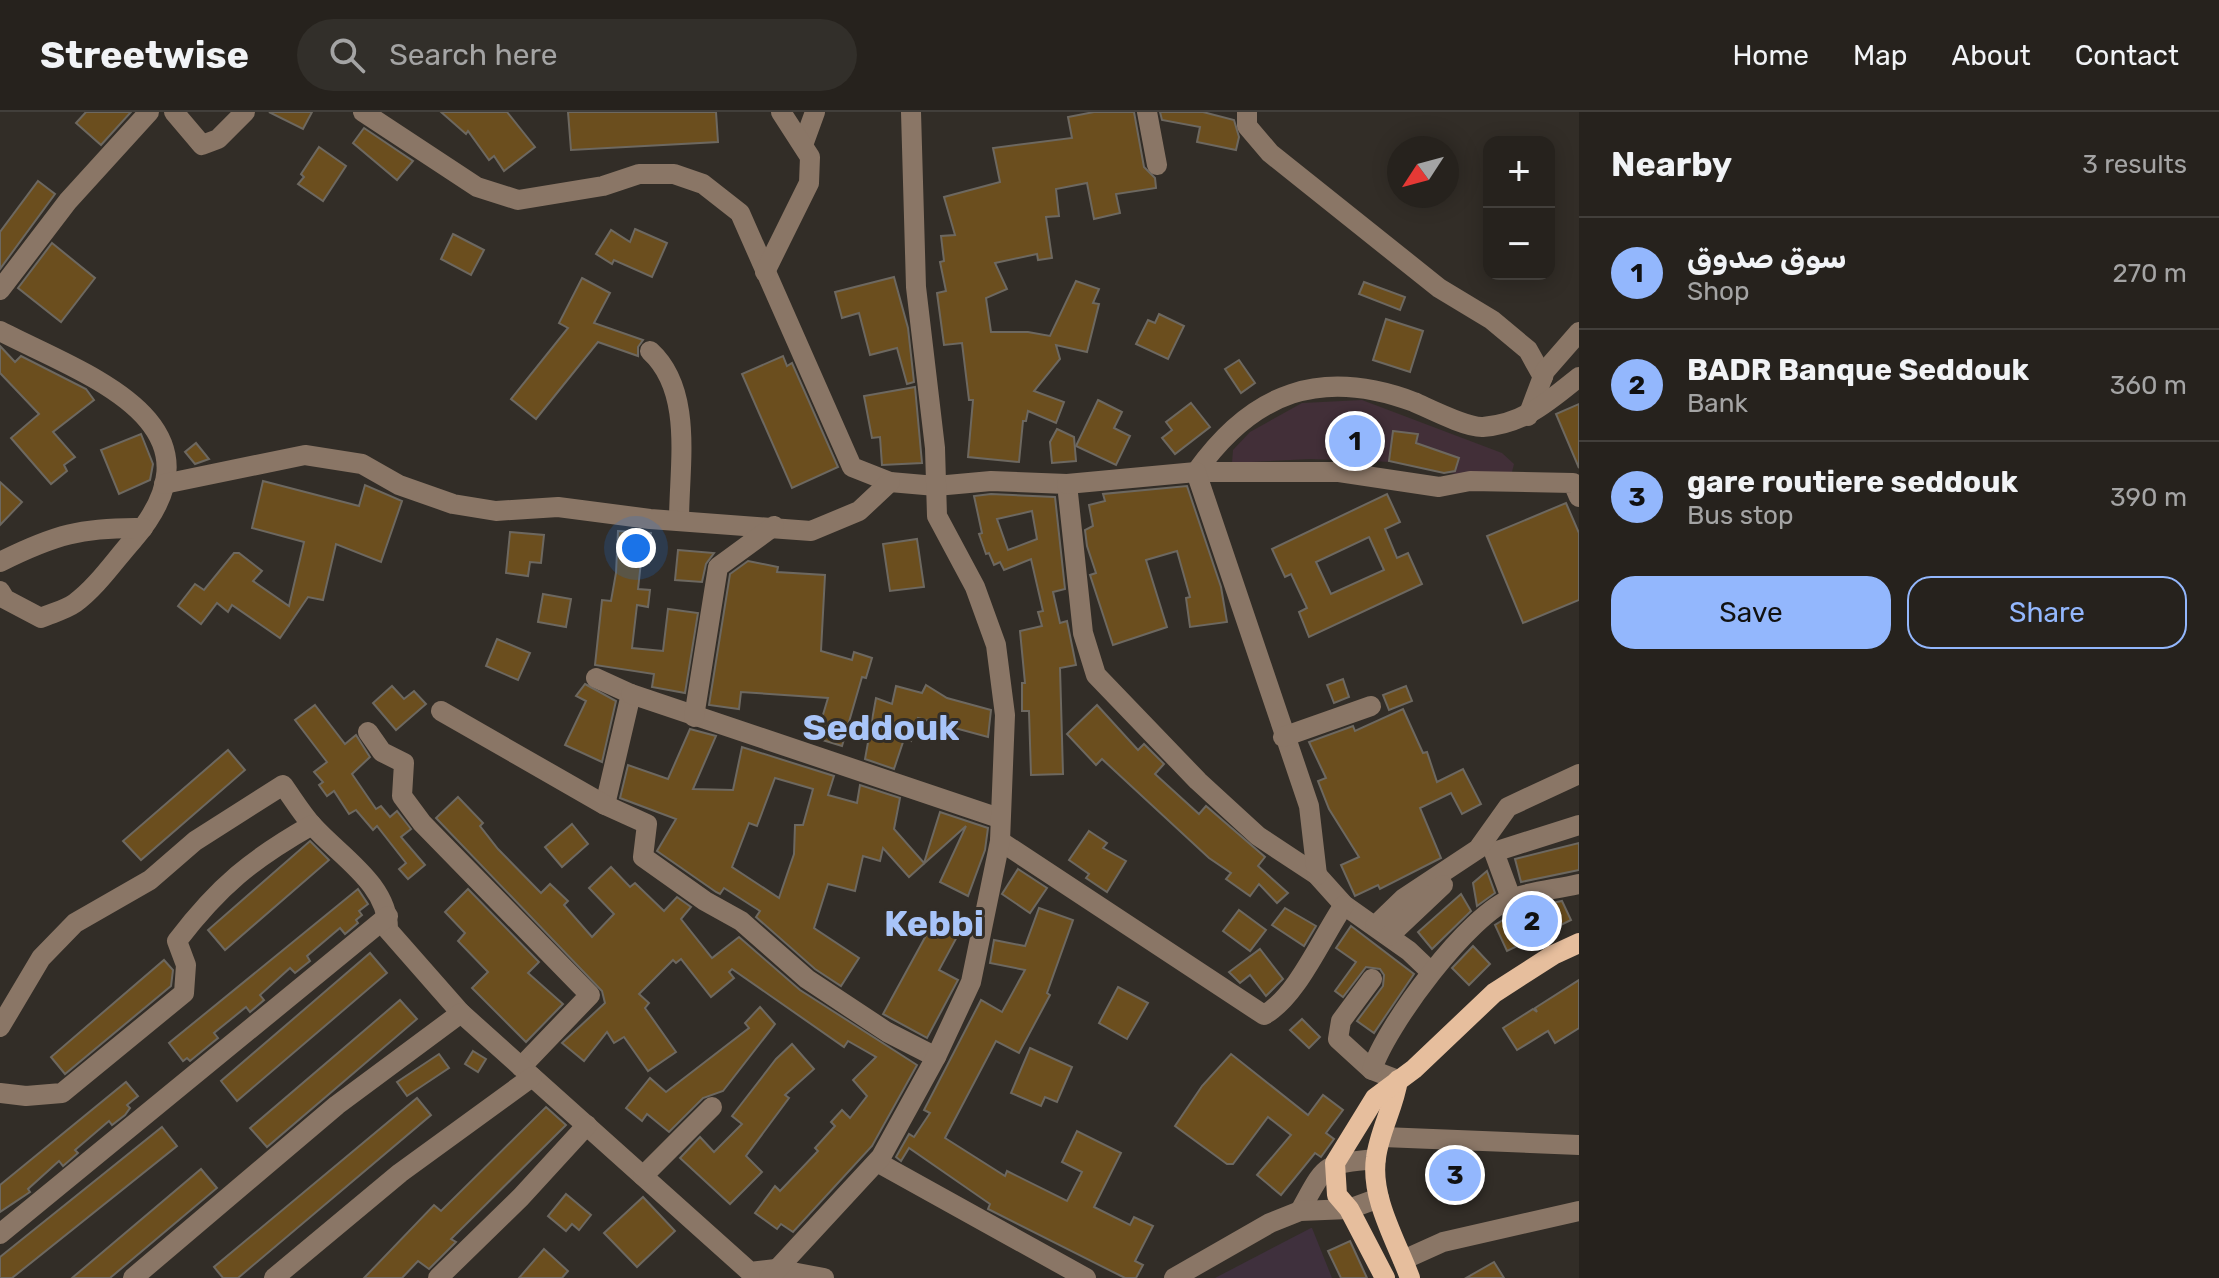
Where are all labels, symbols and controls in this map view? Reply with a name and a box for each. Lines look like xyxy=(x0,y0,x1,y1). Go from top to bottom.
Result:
search box xyxy=(297,19,857,91)
text: Streetwise xyxy=(40,32,249,78)
icon: search xyxy=(325,33,369,77)
text: Search here xyxy=(389,37,557,73)
text: Home xyxy=(1732,39,1809,72)
text: Map xyxy=(1853,39,1907,72)
text: About xyxy=(1951,39,2031,72)
text: Contact xyxy=(2075,39,2179,72)
north arrow xyxy=(1387,136,1459,208)
map controls xyxy=(1483,136,1555,280)
button: + xyxy=(1483,136,1555,208)
text: Nearby xyxy=(1611,144,1732,185)
text: 3 results xyxy=(2082,149,2187,180)
button: − xyxy=(1483,208,1555,280)
text: سوق صدوق xyxy=(1687,240,1847,276)
text: 1 xyxy=(1631,258,1643,289)
text: 270 m xyxy=(2112,258,2187,289)
text: Shop xyxy=(1687,276,1749,307)
text: BADR Banque Seddouk xyxy=(1687,352,2029,388)
text: 2 xyxy=(1629,370,1645,401)
text: 360 m xyxy=(2110,370,2187,401)
text: Bank xyxy=(1687,388,1748,419)
pin: 1 xyxy=(1329,411,1381,471)
text: gare routiere seddouk xyxy=(1687,464,2018,500)
text: 3 xyxy=(1628,482,1646,513)
text: 390 m xyxy=(2110,482,2187,513)
text: Bus stop xyxy=(1687,500,1793,531)
your location xyxy=(616,528,656,568)
button: Save xyxy=(1611,576,1891,649)
button: Share xyxy=(1907,576,2187,649)
district label: Seddouk xyxy=(803,706,959,749)
pin: 2 xyxy=(1506,891,1558,951)
district label: Kebbi xyxy=(884,902,984,945)
pin: 3 xyxy=(1429,1145,1481,1205)

